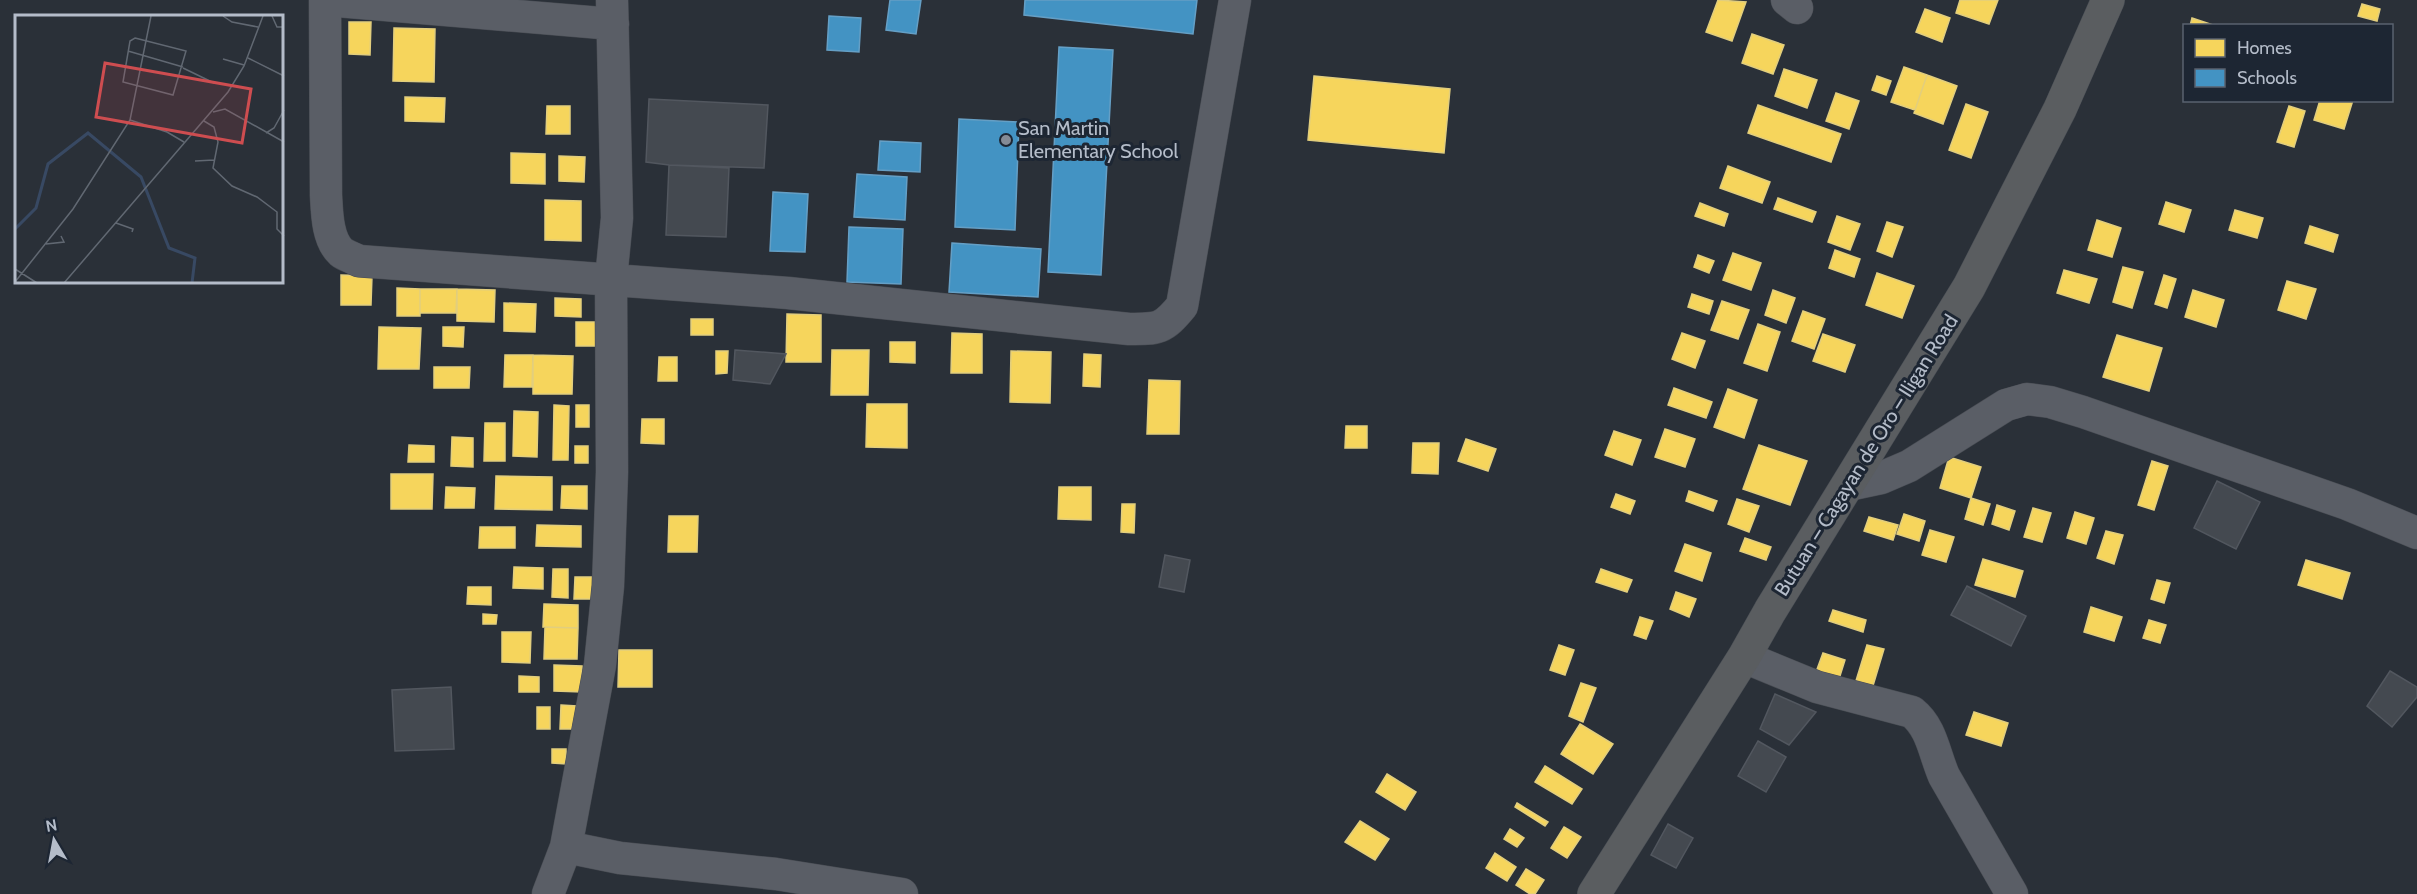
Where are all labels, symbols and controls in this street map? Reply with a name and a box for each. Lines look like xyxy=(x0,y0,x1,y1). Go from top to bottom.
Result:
inset map xyxy=(15,15,284,284)
legend xyxy=(2183,24,2393,102)
text: Homes xyxy=(2237,37,2292,59)
text: Schools xyxy=(2237,67,2297,89)
place label: San Martin Elementary School xyxy=(1018,116,1179,163)
marker: San Martin Elementary School xyxy=(999,133,1013,147)
street label: Butuan – Cagayan de Oro – Iligan Road xyxy=(1769,310,1963,600)
north arrow xyxy=(24,810,84,870)
text: N xyxy=(44,815,59,836)

